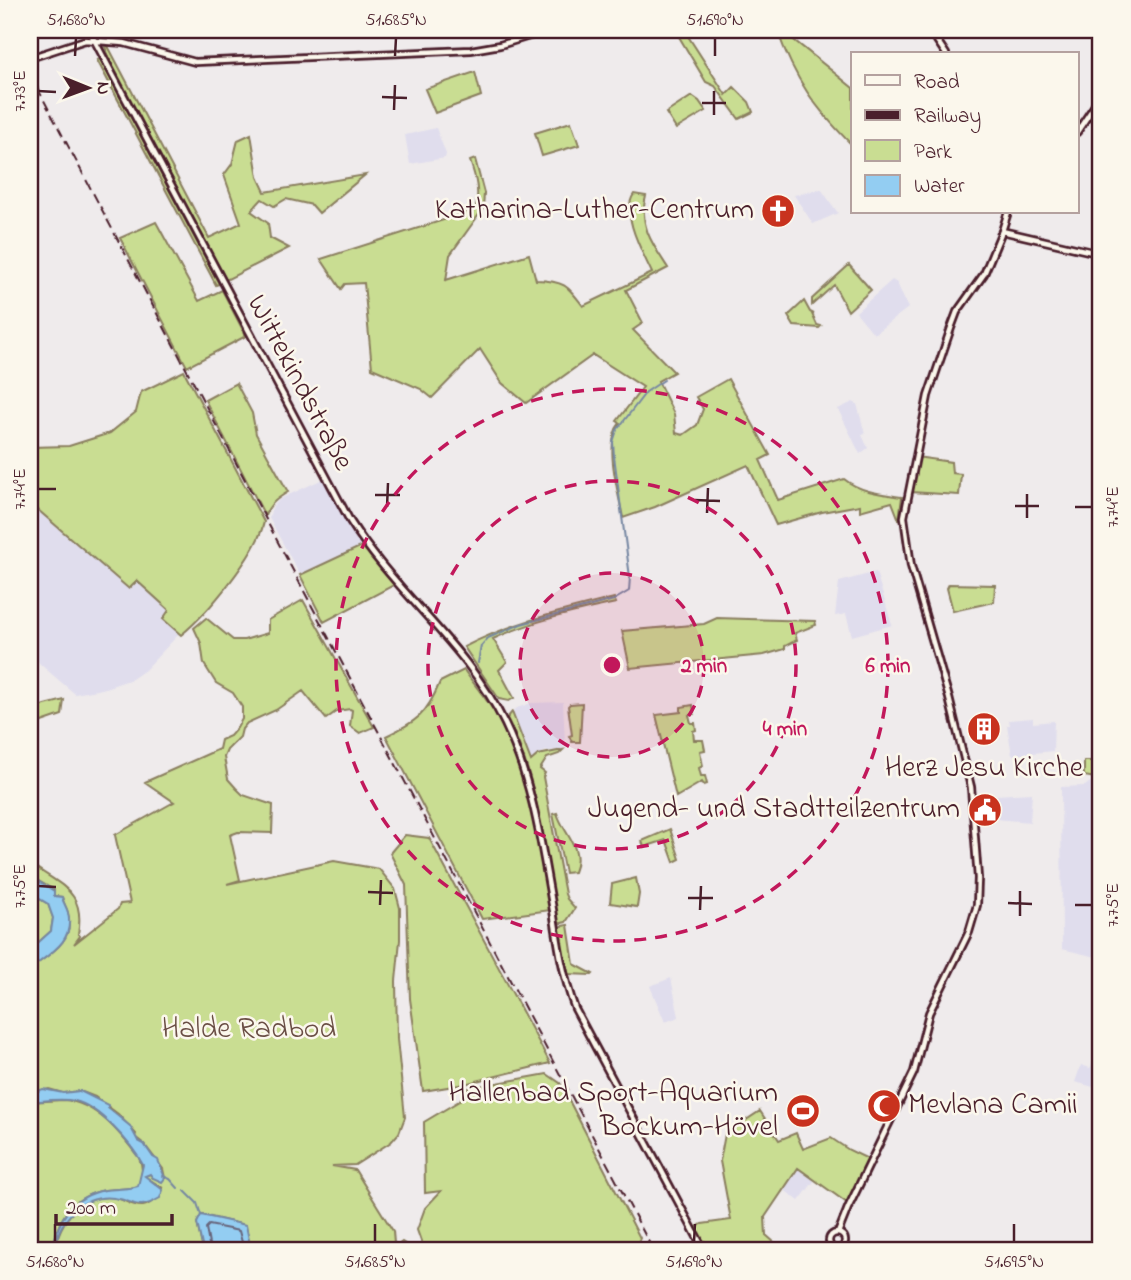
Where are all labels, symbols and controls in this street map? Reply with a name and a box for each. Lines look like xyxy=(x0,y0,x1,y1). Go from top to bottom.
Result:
text: 51.680°N xyxy=(46,8,106,34)
text: 51.685°N xyxy=(365,8,427,34)
text: 51.690°N xyxy=(686,8,744,34)
north arrow xyxy=(52,52,122,122)
legend xyxy=(851,52,1078,214)
text: Road xyxy=(914,68,960,98)
text: 7.73°E xyxy=(8,70,34,112)
text: N xyxy=(89,82,116,95)
text: Railway xyxy=(914,102,981,134)
text: Park xyxy=(914,138,953,168)
text: Water xyxy=(914,172,965,202)
place label: Katharina-Luther-Centrum xyxy=(435,189,754,233)
church icon: Katharina-Luther-Centrum xyxy=(759,192,797,230)
street label: Wittekindstraße xyxy=(234,287,364,479)
text: 7.74°E xyxy=(8,468,34,510)
text: 7.74°E xyxy=(1101,486,1127,528)
text: 2 min xyxy=(680,652,727,682)
text: 6 min xyxy=(866,652,910,682)
centre of rings xyxy=(600,653,624,677)
building icon: Herz Jesu Kirche xyxy=(965,710,1003,748)
text: 4 min xyxy=(763,715,807,745)
place label: Herz Jesu Kirche xyxy=(885,747,1084,791)
place label: Jugend- und Stadtteilzentrum xyxy=(588,788,960,832)
public building icon: Jugend- und Stadtteilzentrum xyxy=(966,791,1004,829)
text: 7.75°E xyxy=(8,864,34,908)
text: 7.75°E xyxy=(1101,883,1127,927)
park label: Halde Radbod xyxy=(162,1008,336,1052)
place label: Hallenbad Sport-Aquarium Bockum-Hövel xyxy=(449,1072,778,1150)
place label: Mevlana Camii xyxy=(908,1084,1078,1128)
mosque icon: Mevlana Camii xyxy=(865,1087,903,1125)
sports icon: Hallenbad Sport-Aquarium Bockum-Hövel xyxy=(784,1092,822,1130)
scale bar xyxy=(56,1182,172,1226)
text: 200 m xyxy=(66,1194,116,1224)
text: 51.680°N xyxy=(25,1250,85,1276)
text: 51.685°N xyxy=(344,1250,406,1276)
text: 51.690°N xyxy=(665,1250,723,1276)
text: 51.695°N xyxy=(984,1250,1044,1276)

